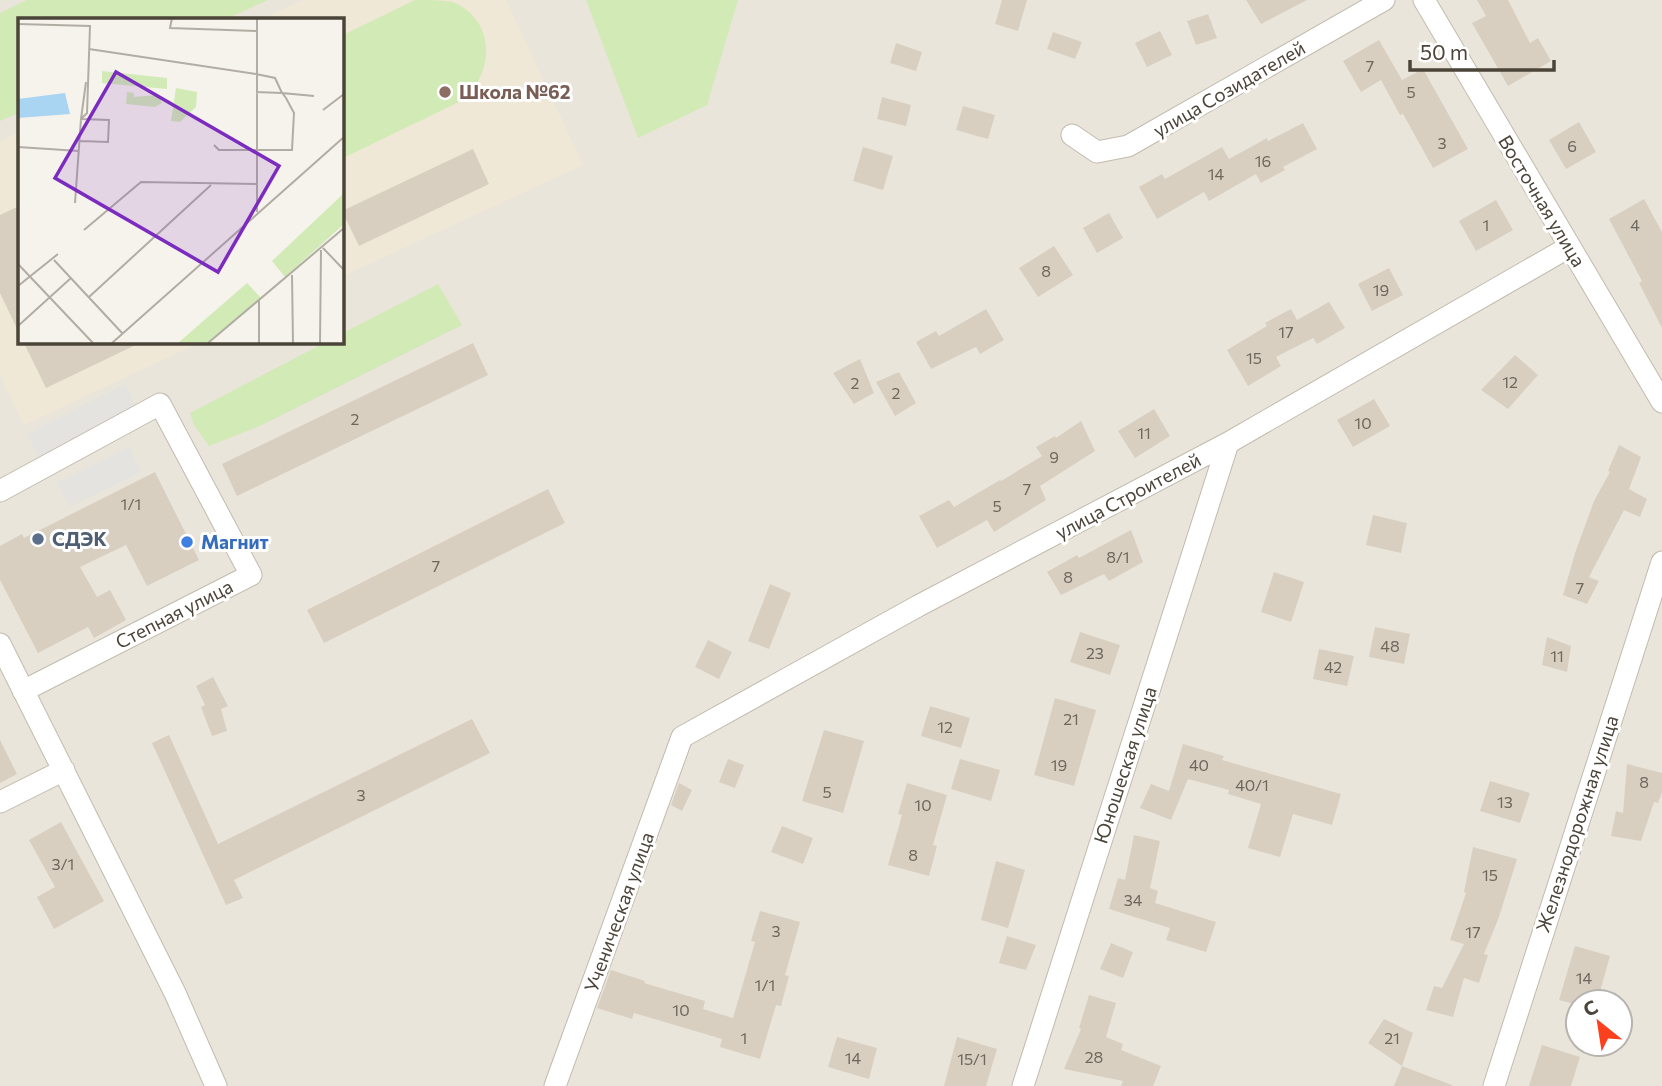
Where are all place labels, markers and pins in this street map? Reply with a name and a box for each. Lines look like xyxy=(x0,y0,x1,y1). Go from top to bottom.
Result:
place label: Школа №62 xyxy=(459,80,571,103)
marker: Школа №62 xyxy=(437,84,453,100)
place label: СДЭК xyxy=(52,527,107,550)
place label: Магнит xyxy=(201,530,269,553)
marker: СДЭК xyxy=(30,531,46,547)
marker: Магнит xyxy=(179,534,195,550)

